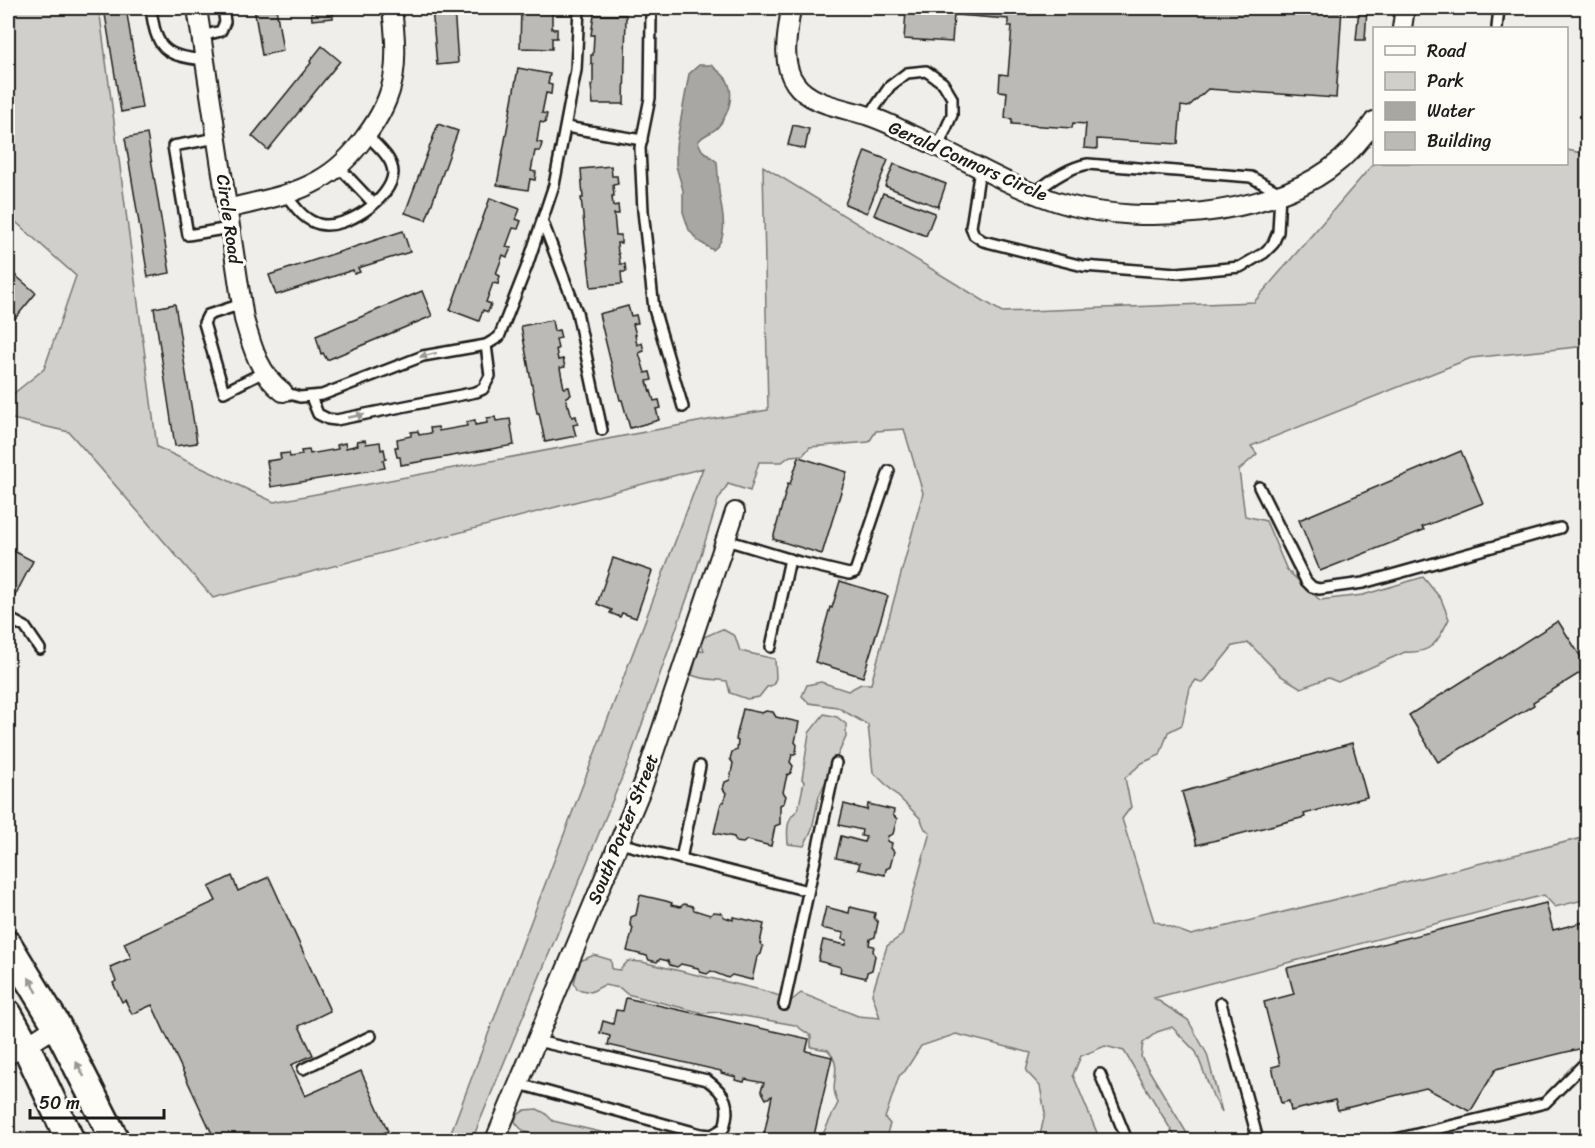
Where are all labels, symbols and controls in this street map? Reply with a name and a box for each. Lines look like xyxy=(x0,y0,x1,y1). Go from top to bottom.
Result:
legend xyxy=(1373,27,1568,165)
text: Road xyxy=(1427,35,1467,67)
text: Park xyxy=(1427,65,1464,97)
text: Water xyxy=(1427,95,1476,127)
street label: Gerald Connors Circle xyxy=(883,111,1053,211)
text: Building xyxy=(1427,125,1491,157)
street label: Circle Road xyxy=(207,172,251,267)
one-way arrow xyxy=(419,351,437,361)
one-way arrow xyxy=(347,411,366,420)
street label: South Porter Street xyxy=(578,749,668,909)
one-way arrow xyxy=(27,977,38,993)
one-way arrow xyxy=(75,1061,84,1078)
scale bar xyxy=(30,1082,164,1120)
text: 50 m xyxy=(39,1087,80,1119)

